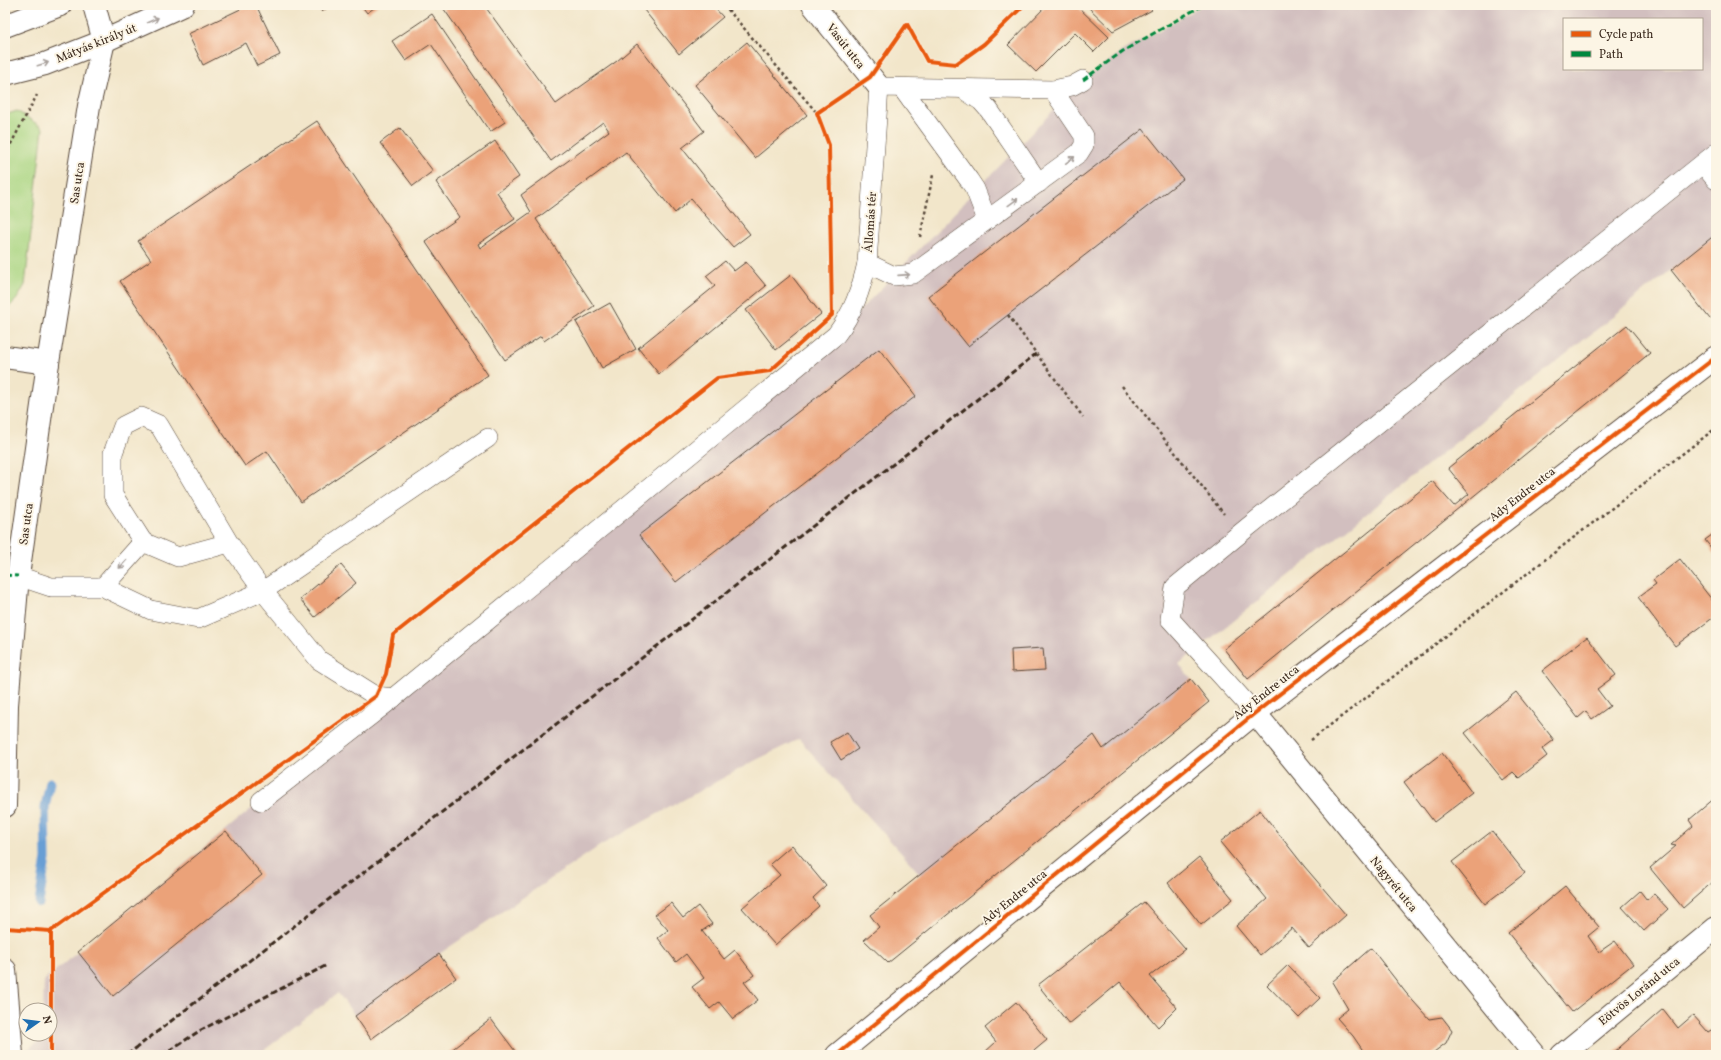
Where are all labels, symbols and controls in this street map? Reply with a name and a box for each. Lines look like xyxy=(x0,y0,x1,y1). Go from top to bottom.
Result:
one-way arrow xyxy=(146,15,158,23)
legend xyxy=(1563,18,1703,70)
street label: Vasút utca xyxy=(822,20,868,73)
street label: Mátyás király út xyxy=(54,21,139,67)
text: Cycle path xyxy=(1599,27,1654,43)
text: Path xyxy=(1599,47,1623,63)
one-way arrow xyxy=(36,60,49,67)
one-way arrow xyxy=(1064,156,1075,164)
street label: Sas utca xyxy=(67,161,89,205)
street label: Állomás tér xyxy=(860,191,881,253)
one-way arrow xyxy=(1007,198,1018,206)
one-way arrow xyxy=(897,271,910,278)
street label: Ady Endre utca xyxy=(1486,464,1559,526)
street label: Sas utca xyxy=(16,502,38,546)
one-way arrow xyxy=(119,559,128,569)
street label: Ady Endre utca xyxy=(1230,662,1303,724)
street label: Nagyrét utca xyxy=(1366,854,1421,916)
street label: Ady Endre utca xyxy=(979,866,1051,929)
street label: Eötvös Loránd utca xyxy=(1596,954,1684,1030)
north arrow xyxy=(18,1002,58,1042)
text: N xyxy=(38,1014,54,1026)

